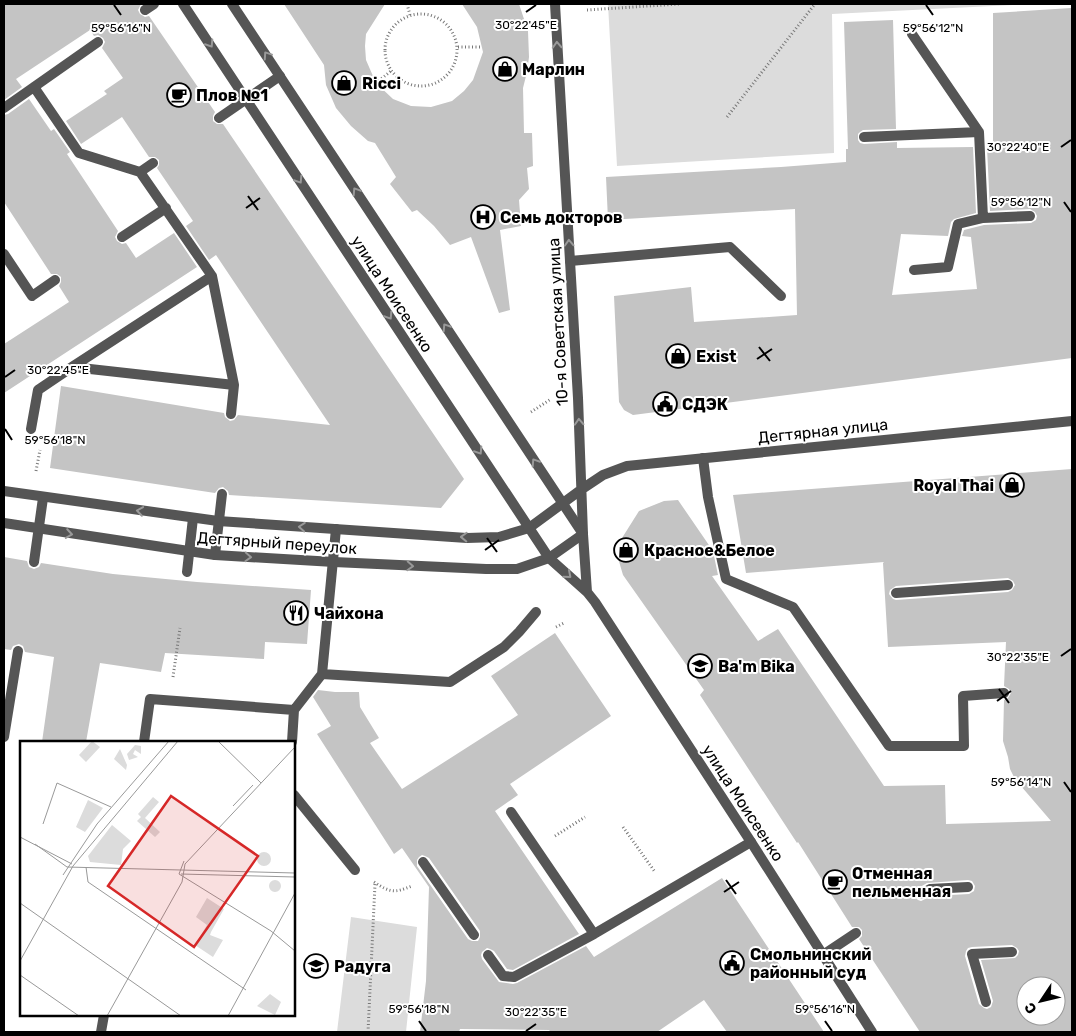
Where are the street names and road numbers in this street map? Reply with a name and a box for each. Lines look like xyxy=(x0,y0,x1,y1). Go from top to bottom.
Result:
street label: улица Моисеенко xyxy=(347,232,437,356)
street label: 10-я Советская улица xyxy=(544,237,572,407)
street label: Дегтярная улица xyxy=(757,415,889,447)
street label: Дегтярный переулок xyxy=(196,528,358,558)
street label: улица Моисеенко xyxy=(698,741,788,865)

